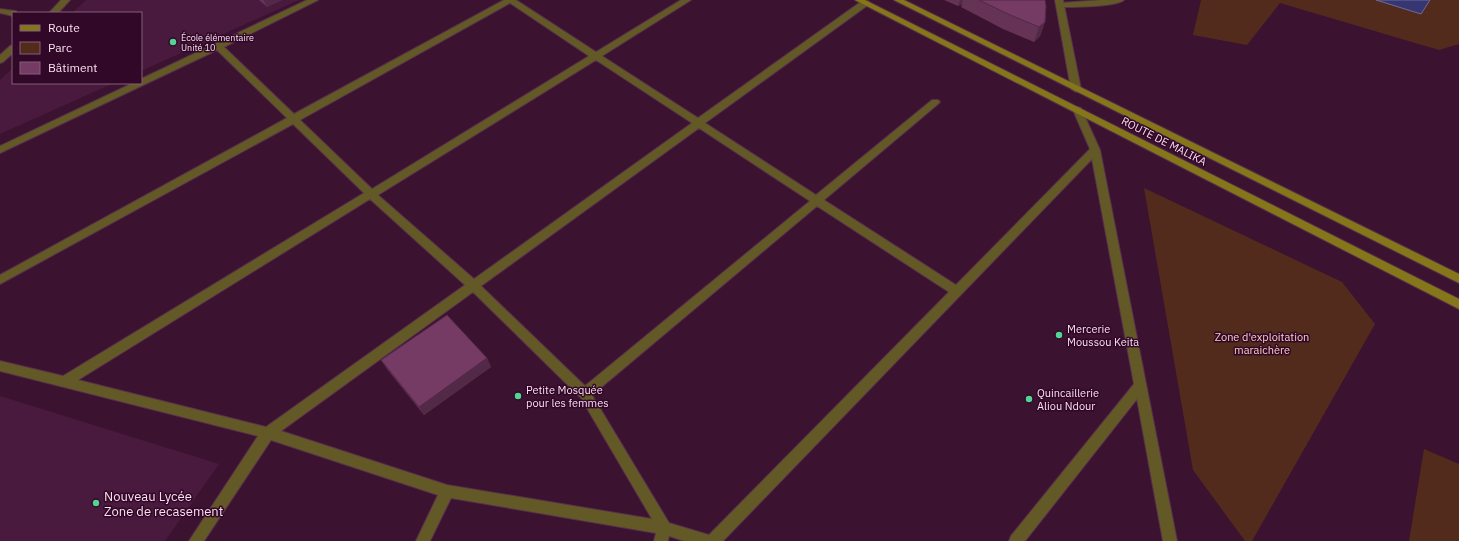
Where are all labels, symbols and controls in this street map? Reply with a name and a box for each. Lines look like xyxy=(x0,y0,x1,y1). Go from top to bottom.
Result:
legend xyxy=(12,12,142,84)
text: Route xyxy=(48,20,80,35)
place label: École élémentaire Unité 10 xyxy=(181,31,254,53)
marker: École élémentaire Unité 10 xyxy=(168,37,178,47)
text: Parc xyxy=(48,40,72,55)
text: Bâtiment xyxy=(48,60,98,75)
street label: ROUTE DE MALIKA xyxy=(1119,113,1209,169)
place label: Mercerie Moussou Keita xyxy=(1067,322,1139,349)
marker: Mercerie Moussou Keita xyxy=(1054,330,1064,340)
park label: Zone d'exploitation maraichère xyxy=(1215,330,1309,357)
place label: Petite Mosquée pour les femmes xyxy=(526,383,609,410)
place label: Quincaillerie Aliou Ndour xyxy=(1037,386,1099,413)
marker: Petite Mosquée pour les femmes xyxy=(513,391,523,401)
marker: Quincaillerie Aliou Ndour xyxy=(1024,394,1034,404)
place label: Nouveau Lycée Zone de recasement xyxy=(104,488,223,520)
marker: Nouveau Lycée Zone de recasement xyxy=(91,498,101,508)

